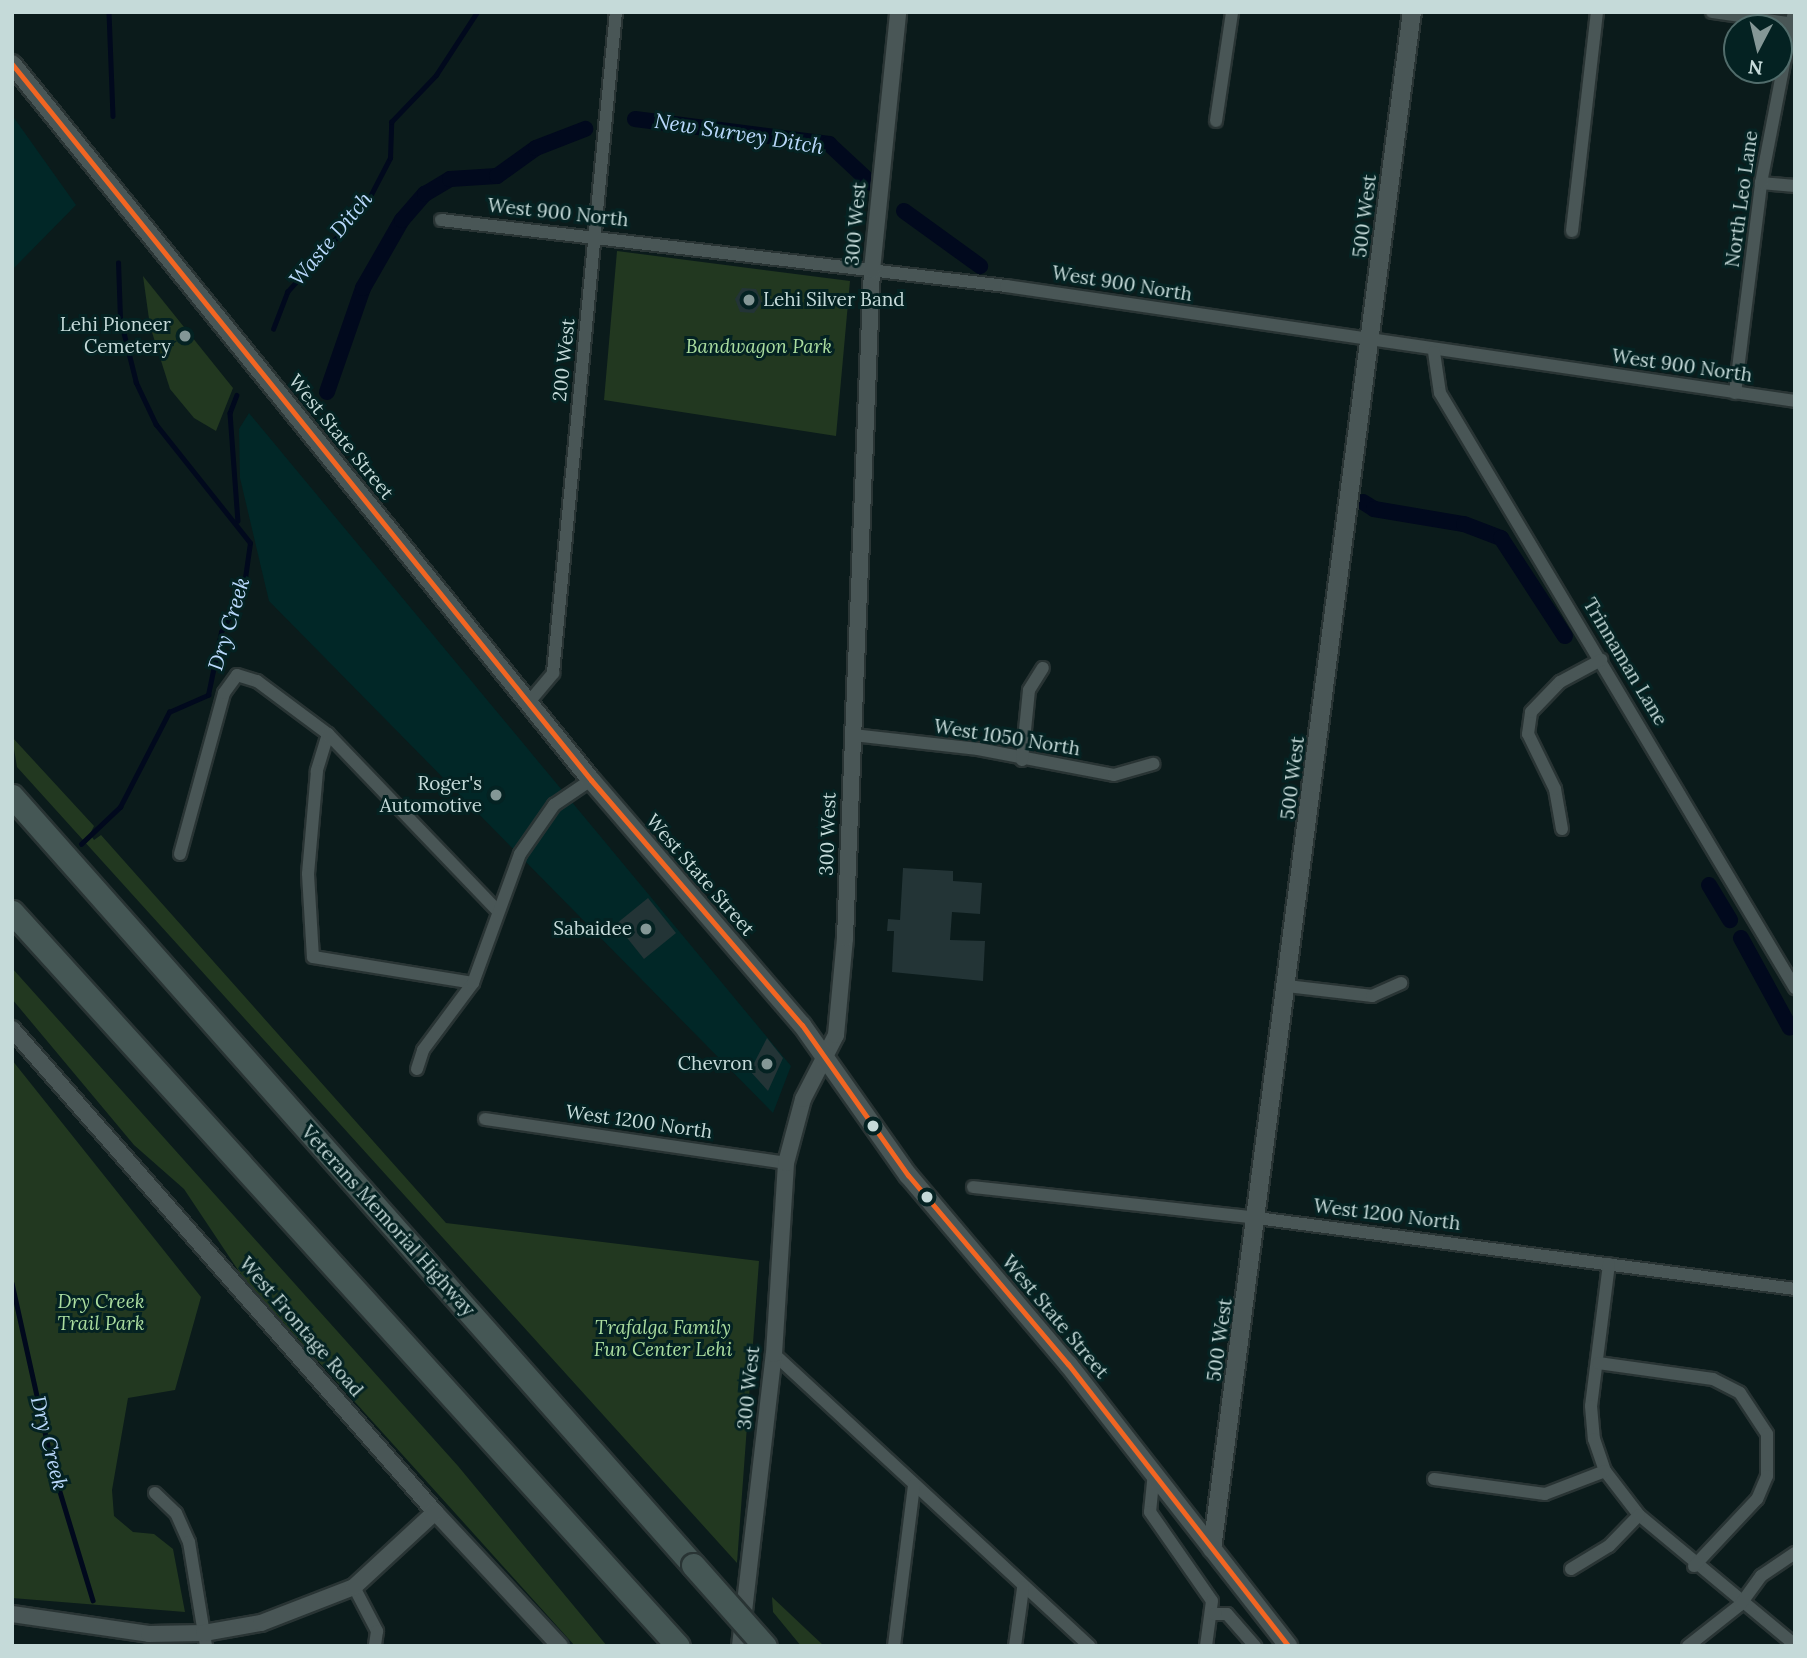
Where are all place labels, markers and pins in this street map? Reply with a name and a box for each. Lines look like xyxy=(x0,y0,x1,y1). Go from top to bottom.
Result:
place label: Lehi Silver Band xyxy=(763,289,905,311)
marker: Lehi Silver Band xyxy=(741,292,757,308)
place label: Lehi Pioneer Cemetery xyxy=(60,314,171,358)
marker: Lehi Pioneer Cemetery xyxy=(177,328,193,344)
place label: Roger's Automotive xyxy=(380,773,482,817)
marker: Roger's Automotive xyxy=(488,787,504,803)
place label: Sabaidee xyxy=(553,918,632,940)
marker: Sabaidee xyxy=(638,921,654,937)
place label: Chevron xyxy=(678,1053,753,1075)
marker: Chevron xyxy=(759,1056,775,1072)
unlabelled marker xyxy=(866,1119,880,1133)
unlabelled marker xyxy=(920,1190,934,1204)

